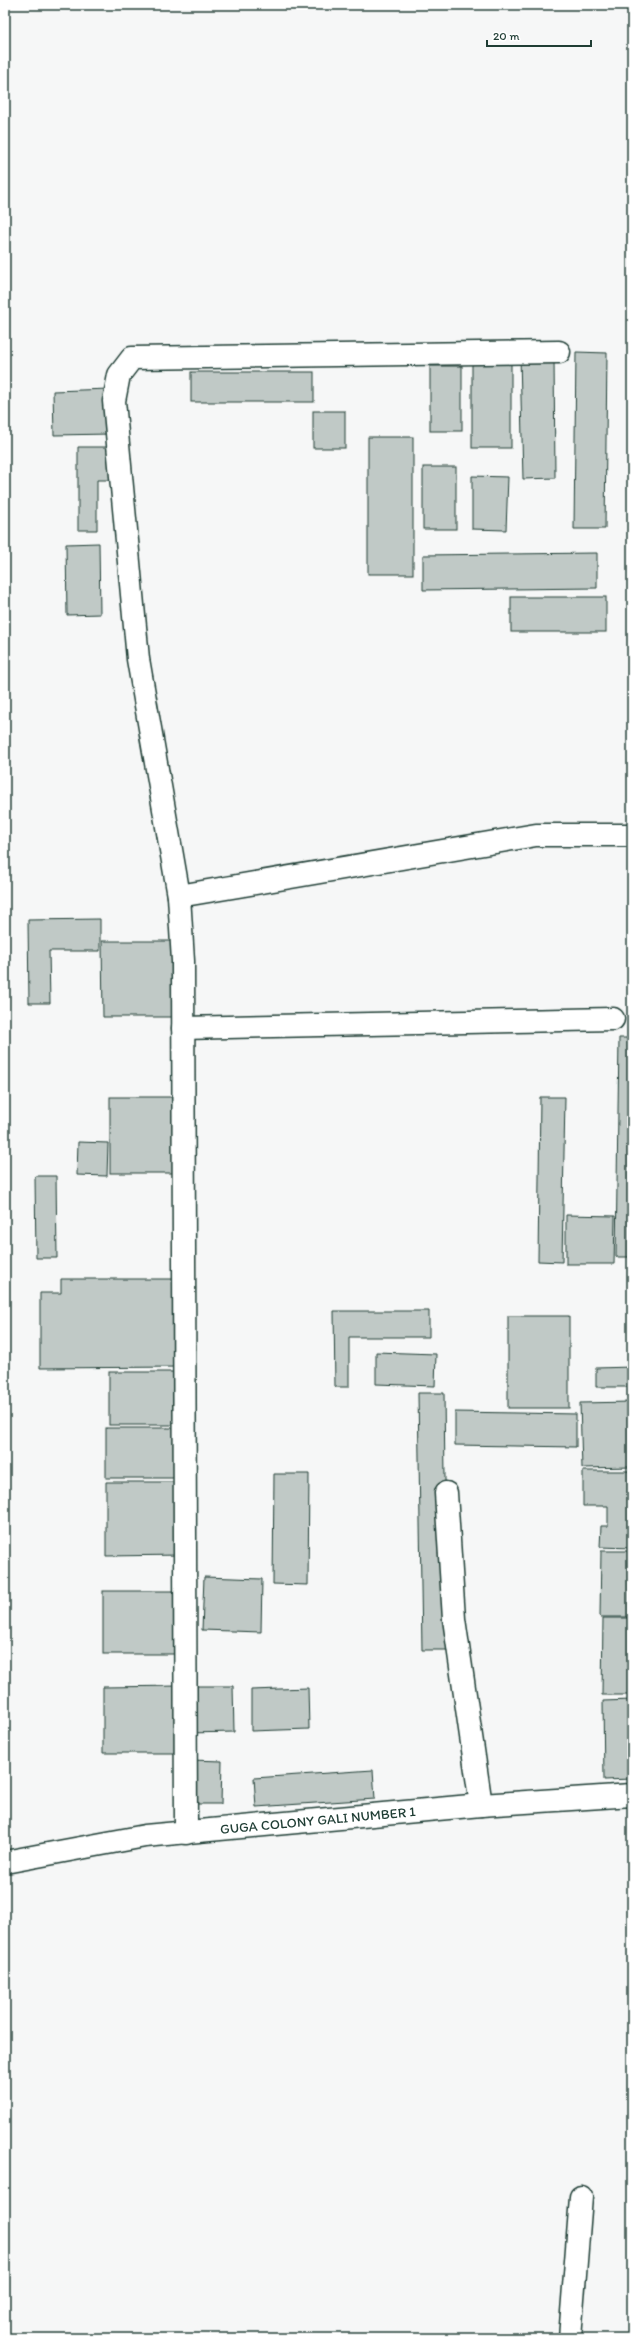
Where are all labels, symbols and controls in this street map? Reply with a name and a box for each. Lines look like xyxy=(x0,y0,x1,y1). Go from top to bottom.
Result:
scale bar xyxy=(487,22,591,48)
text: 20 m xyxy=(493,29,520,43)
street label: GUGA COLONY GALI NUMBER 1 xyxy=(219,1803,417,1838)

